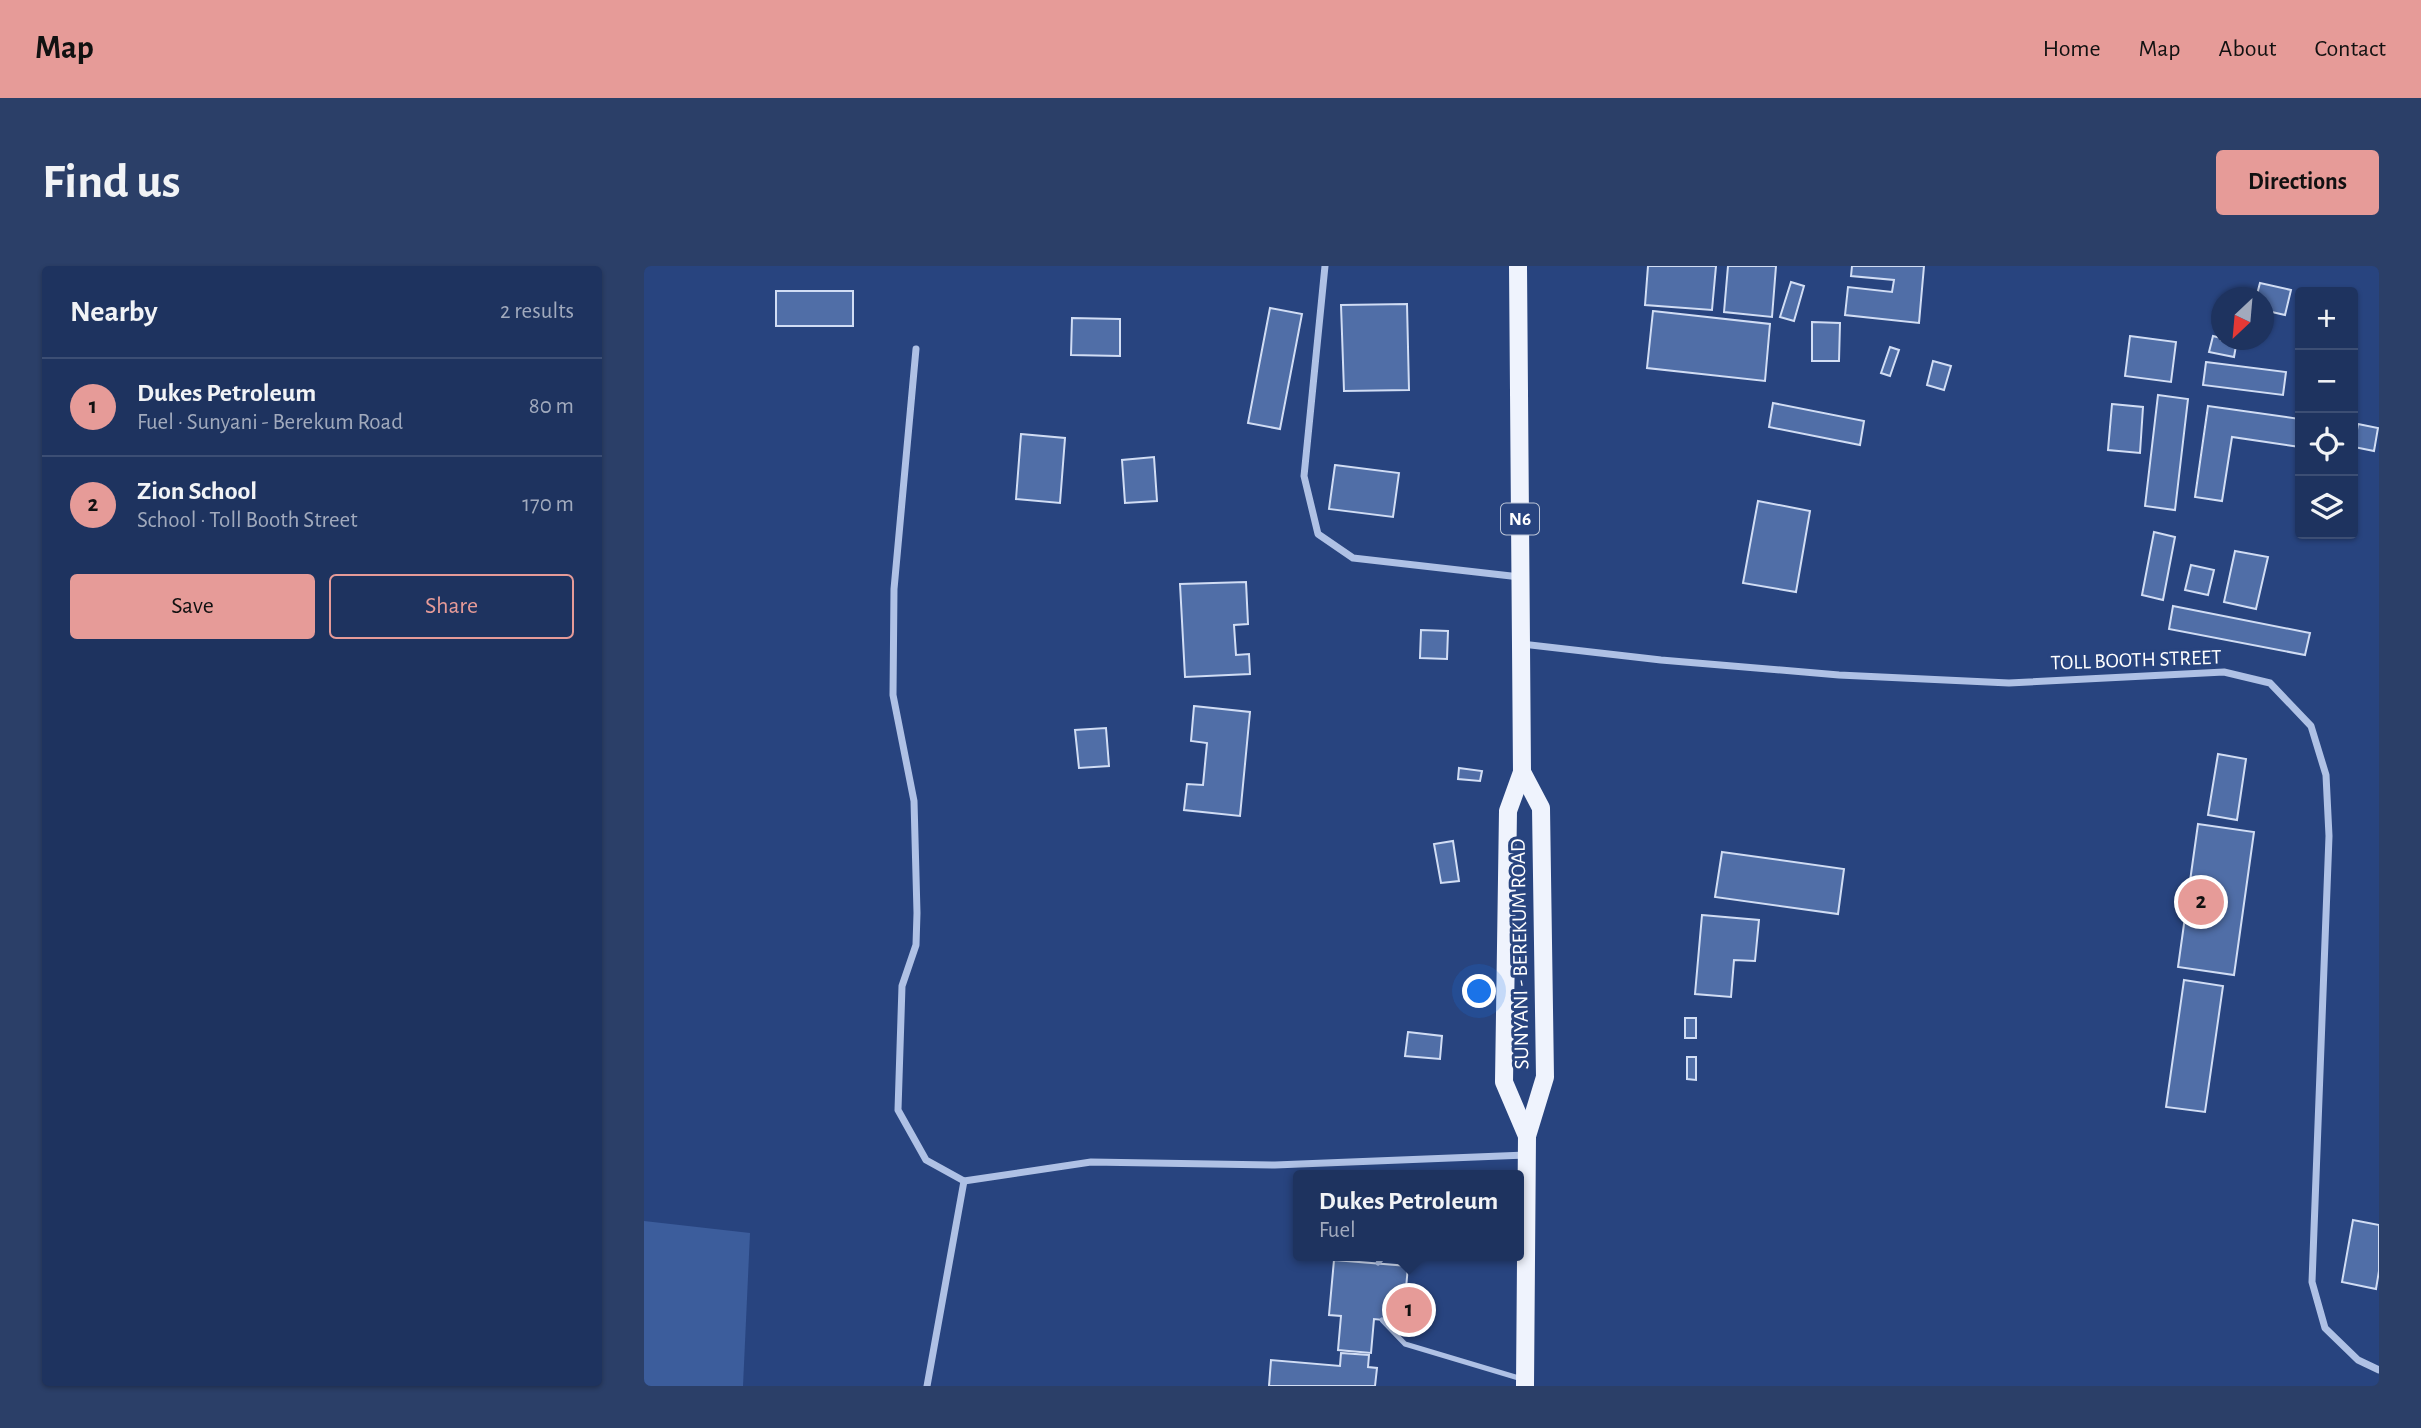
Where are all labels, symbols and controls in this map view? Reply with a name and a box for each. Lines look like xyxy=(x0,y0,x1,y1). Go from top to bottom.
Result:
text: Map xyxy=(35,32,94,65)
text: Home xyxy=(2043,37,2101,61)
text: Map xyxy=(2139,37,2181,61)
text: About xyxy=(2219,37,2276,61)
text: Contact xyxy=(2314,37,2386,61)
button: Directions xyxy=(2216,150,2379,215)
text: Find us xyxy=(42,158,181,207)
north arrow xyxy=(2211,287,2274,350)
map controls xyxy=(2295,287,2358,539)
button: + xyxy=(2295,287,2358,350)
text: Nearby xyxy=(70,297,158,327)
text: 2 results xyxy=(500,300,574,323)
button: − xyxy=(2295,350,2358,413)
text: Dukes Petroleum xyxy=(137,380,316,406)
text: 1 xyxy=(89,395,97,418)
text: 80 m xyxy=(529,395,574,418)
text: Fuel · Sunyani - Berekum Road xyxy=(137,411,403,434)
button: locate xyxy=(2295,413,2358,476)
button: layers xyxy=(2295,476,2358,539)
text: Zion School xyxy=(137,478,257,504)
text: 2 xyxy=(88,493,98,516)
text: 170 m xyxy=(522,493,574,516)
road number: N6 xyxy=(1501,504,1539,534)
text: School · Toll Booth Street xyxy=(137,509,357,532)
button: Save xyxy=(70,574,315,639)
button: Share xyxy=(329,574,574,639)
street label: TOLL BOOTH STREET xyxy=(2050,647,2222,673)
street label: SUNYANI - BEREKUM ROAD xyxy=(1507,838,1533,1070)
pin: 2 xyxy=(2178,876,2224,928)
your location xyxy=(1462,974,1496,1008)
popup xyxy=(1293,1170,1524,1261)
text: Dukes Petroleum xyxy=(1319,1188,1498,1214)
text: Fuel xyxy=(1319,1219,1356,1242)
pin: 1 xyxy=(1386,1284,1432,1336)

